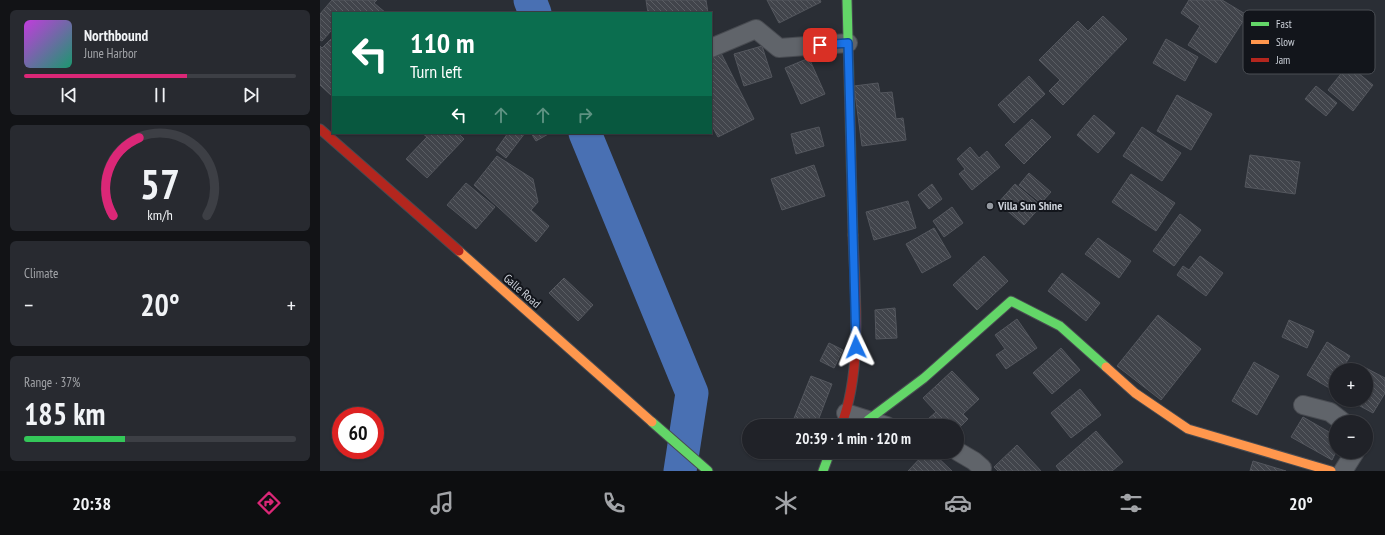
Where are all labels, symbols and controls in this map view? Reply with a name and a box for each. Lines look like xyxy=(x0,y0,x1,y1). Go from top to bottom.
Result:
legend xyxy=(1243,10,1375,74)
text: Fast xyxy=(1276,17,1292,31)
text: 110 m xyxy=(410,24,474,61)
text: Northbound xyxy=(84,26,148,45)
icon: left xyxy=(344,28,396,80)
pin xyxy=(803,28,837,62)
icon: arrive xyxy=(809,34,831,56)
text: Slow xyxy=(1276,35,1295,49)
text: June Harbor xyxy=(84,45,137,62)
text: Jam xyxy=(1275,53,1290,67)
text: Turn left xyxy=(410,60,462,83)
icon: previous xyxy=(58,84,80,106)
icon: pause xyxy=(149,84,171,106)
icon: next xyxy=(240,84,262,106)
icon: left xyxy=(448,104,470,126)
icon: ahead xyxy=(490,104,512,126)
icon: ahead xyxy=(532,104,554,126)
icon: right xyxy=(574,104,596,126)
text: 57 xyxy=(140,157,180,210)
place label: Villa Sun Shine xyxy=(997,198,1062,213)
marker: Villa Sun Shine xyxy=(985,201,995,211)
text: km/h xyxy=(147,204,173,223)
text: Climate xyxy=(24,265,58,282)
street label: Galle Road xyxy=(501,270,544,311)
text: 20° xyxy=(140,285,180,324)
text: − xyxy=(24,291,33,319)
text: + xyxy=(287,291,296,319)
position arrow xyxy=(835,326,877,368)
map controls xyxy=(1329,363,1373,459)
button: + xyxy=(1329,363,1373,407)
text: Range · 37% xyxy=(24,374,80,391)
text: 185 km xyxy=(24,394,105,433)
speed limit sign: 60 xyxy=(332,407,384,459)
button: − xyxy=(1329,415,1373,459)
text: 20:39 · 1 min · 120 m xyxy=(795,429,911,448)
icon: directions xyxy=(255,489,283,517)
icon: music xyxy=(428,489,456,517)
icon: phone xyxy=(600,489,628,517)
icon: climate xyxy=(772,489,800,517)
icon: car xyxy=(944,489,972,517)
icon: filters xyxy=(1117,489,1145,517)
text: 20:38 xyxy=(72,492,111,515)
text: 20° xyxy=(1289,492,1313,515)

